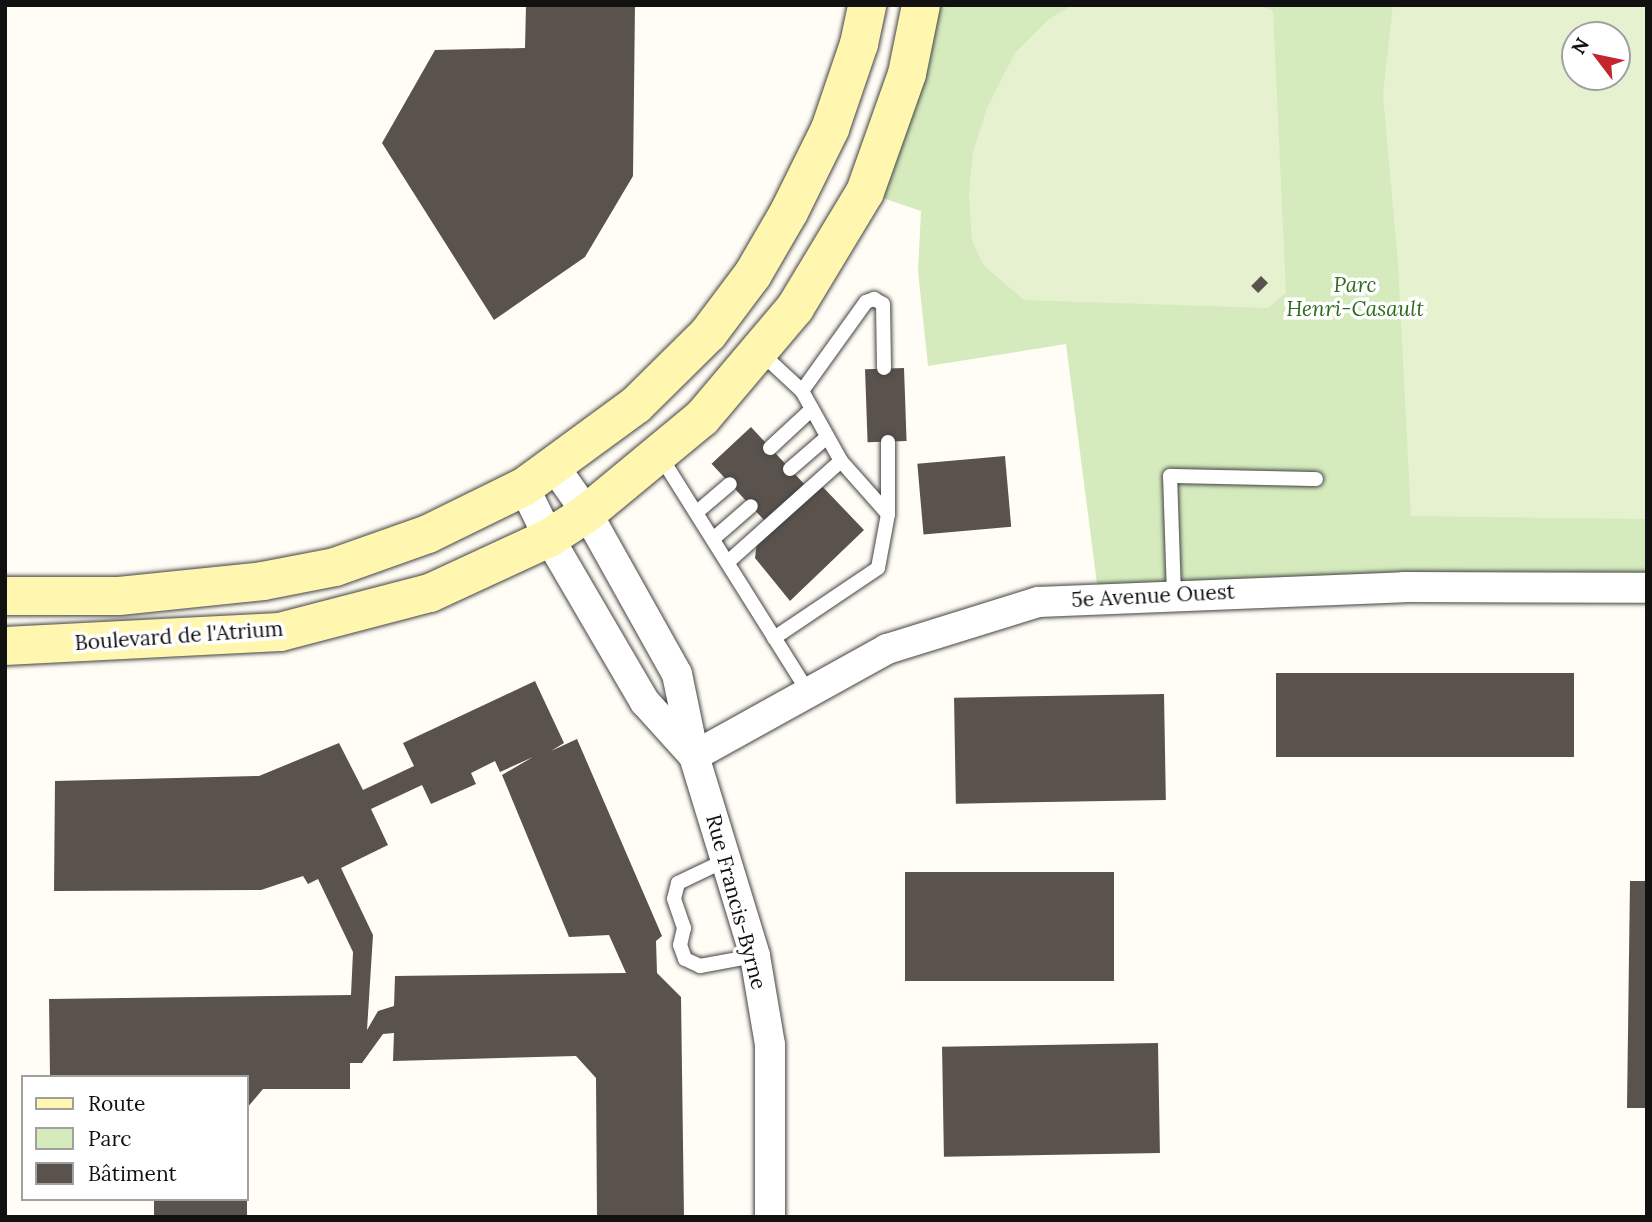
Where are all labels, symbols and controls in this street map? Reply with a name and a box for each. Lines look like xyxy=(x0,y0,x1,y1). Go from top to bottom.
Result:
north arrow xyxy=(1561,21,1631,91)
text: N xyxy=(1566,33,1594,59)
park label: Parc Henri-Casault xyxy=(1286,272,1424,322)
street label: 5e Avenue Ouest xyxy=(1071,579,1235,613)
street label: Boulevard de l'Atrium xyxy=(74,616,284,656)
street label: Rue Francis-Byrne xyxy=(700,812,772,992)
legend xyxy=(21,1075,248,1201)
text: Route xyxy=(88,1090,145,1117)
text: Parc xyxy=(88,1125,132,1152)
text: Bâtiment xyxy=(88,1160,177,1187)

